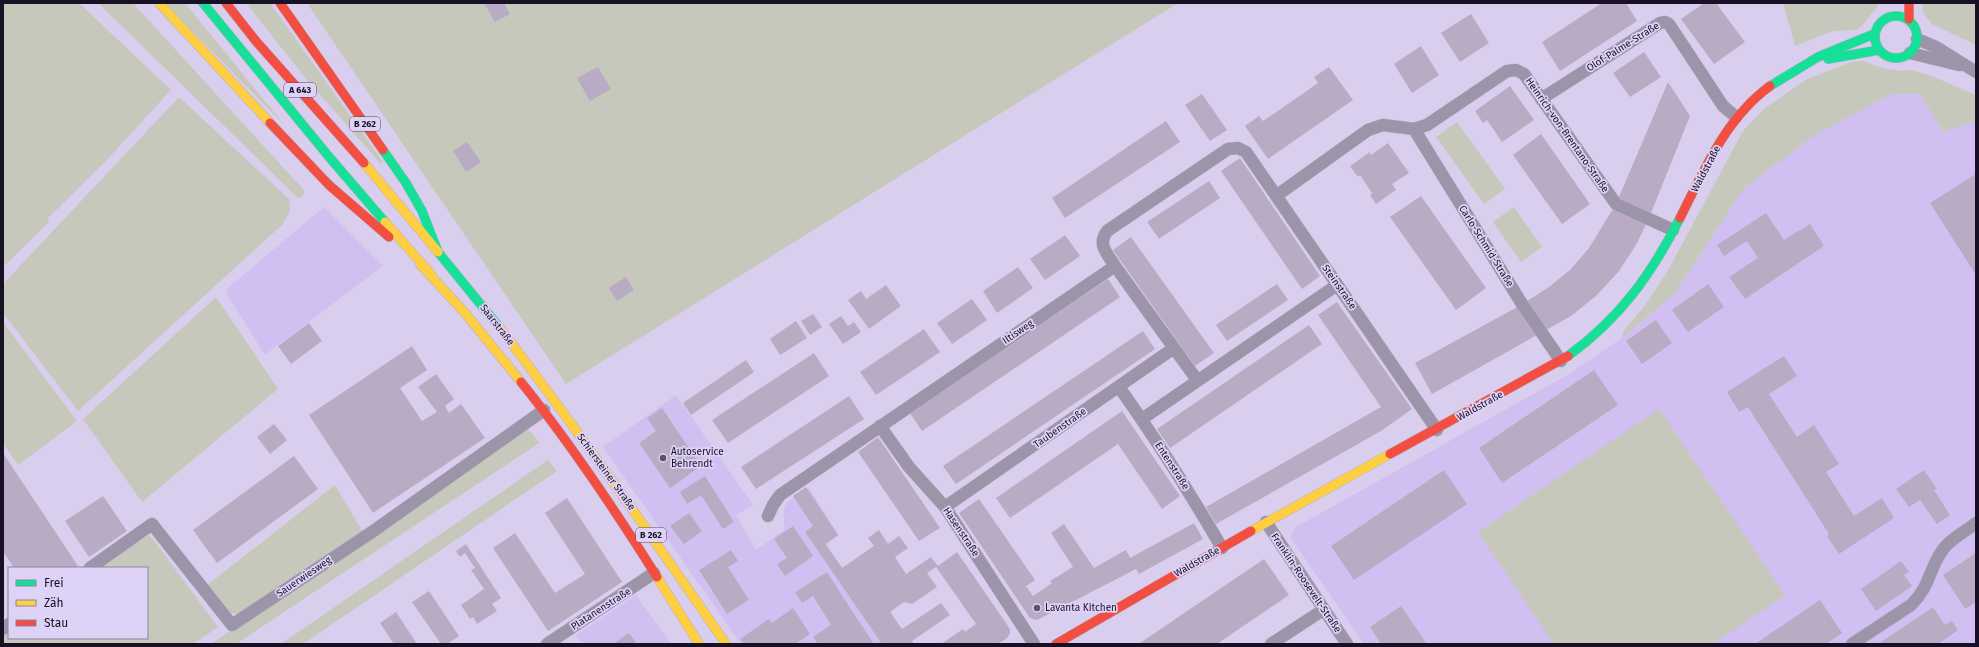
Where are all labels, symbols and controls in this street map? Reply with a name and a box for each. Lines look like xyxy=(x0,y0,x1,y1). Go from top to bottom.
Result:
street label: Olof-Palme-Straße xyxy=(1584,20,1662,74)
street label: Heinrich-von-Brentano-Straße xyxy=(1523,75,1611,195)
road number: A 643 xyxy=(284,83,316,97)
road number: B 262 xyxy=(350,117,380,131)
street label: Waldstraße xyxy=(1689,144,1723,194)
street label: Carlo-Schmid-Straße xyxy=(1456,203,1516,289)
street label: Steinstraße xyxy=(1319,262,1359,312)
street label: Saarstraße xyxy=(477,302,517,348)
street label: Iltisweg xyxy=(1000,317,1036,347)
street label: Waldstraße xyxy=(1455,388,1505,424)
street label: Taubenstraße xyxy=(1031,405,1089,451)
street label: Schiersteiner Straße xyxy=(574,431,638,513)
street label: Entenstraße xyxy=(1152,440,1192,492)
place label: Autoservice Behrendt xyxy=(671,446,724,470)
marker: Autoservice Behrendt xyxy=(658,453,668,463)
street label: Hasenstraße xyxy=(940,505,982,559)
road number: B 262 xyxy=(636,528,666,542)
street label: Franklin-Roosevelt-Straße xyxy=(1268,531,1344,635)
street label: Waldstraße xyxy=(1172,544,1222,580)
street label: Sauerwiesweg xyxy=(274,554,334,600)
legend xyxy=(8,567,148,639)
text: Frei xyxy=(44,576,64,590)
street label: Platanenstraße xyxy=(569,585,633,633)
text: Zäh xyxy=(44,596,64,610)
place label: Lavanta Kitchen xyxy=(1045,602,1117,614)
marker: Lavanta Kitchen xyxy=(1032,603,1042,613)
text: Stau xyxy=(44,616,68,630)

